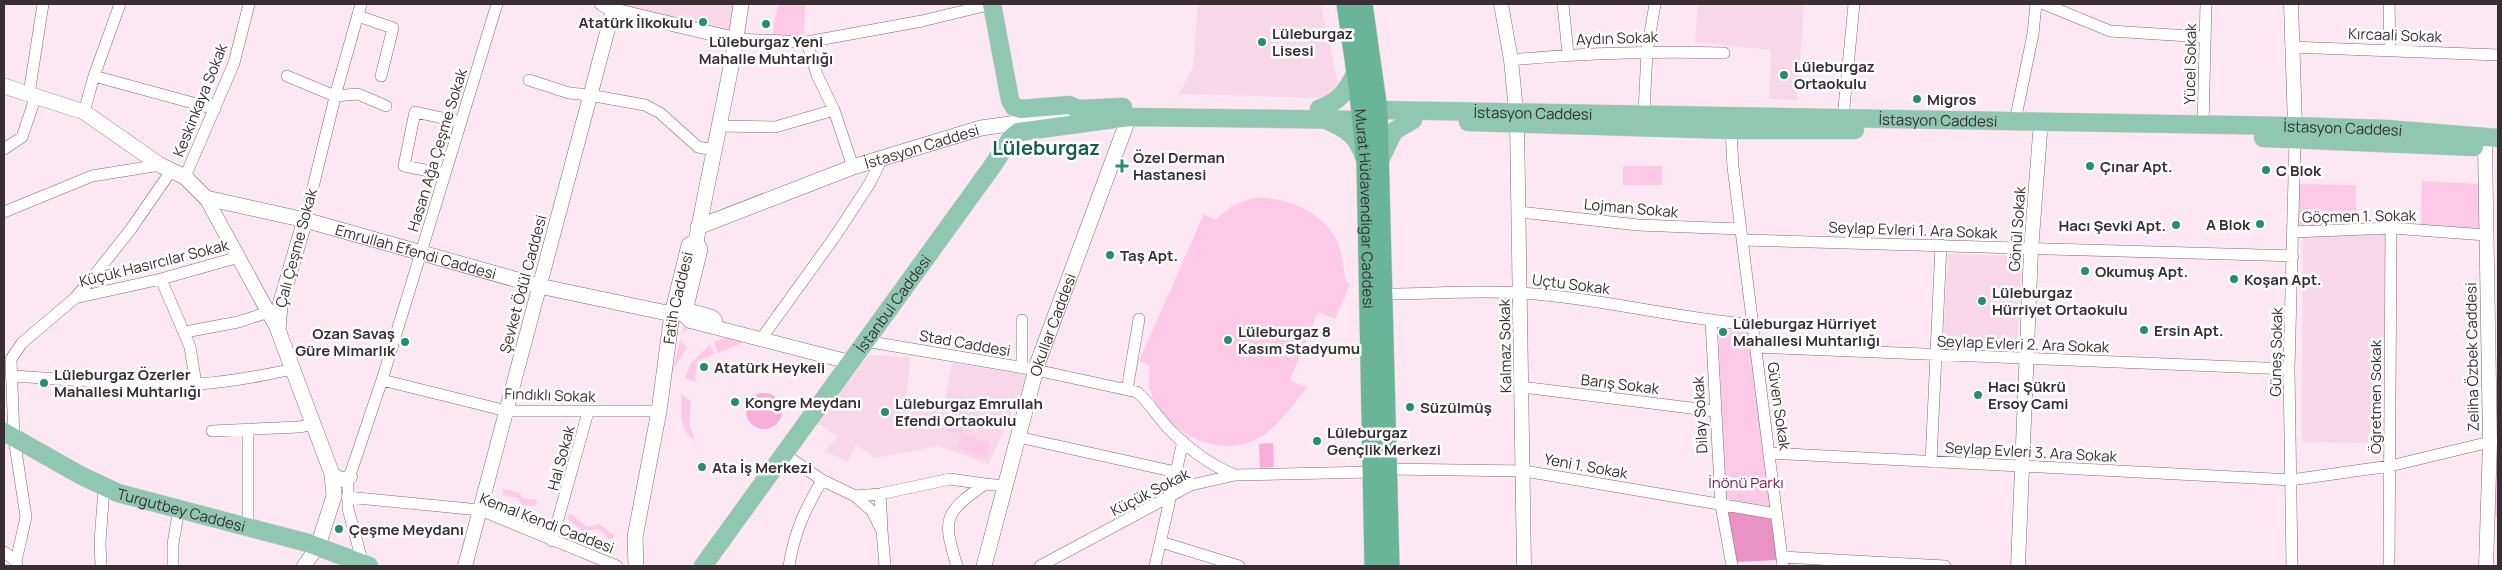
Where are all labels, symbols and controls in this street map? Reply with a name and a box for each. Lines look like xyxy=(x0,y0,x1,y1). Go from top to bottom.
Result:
place label: Atatürk İlkokulu xyxy=(579,12,693,33)
marker: Atatürk İlkokulu xyxy=(697,16,709,28)
marker: Lüleburgaz Yeni Mahalle Muhtarlığı xyxy=(760,18,772,30)
place label: Lüleburgaz Lisesi xyxy=(1272,23,1353,61)
street label: Yücel Sokak xyxy=(2179,23,2201,105)
street label: Kırcaali Sokak xyxy=(2348,23,2443,47)
street label: Aydın Sokak xyxy=(1576,26,1659,50)
place label: Lüleburgaz Yeni Mahalle Muhtarlığı xyxy=(699,31,833,69)
marker: Lüleburgaz Lisesi xyxy=(1256,36,1268,48)
street label: Keskinkaya Sokak xyxy=(168,40,232,160)
place label: Lüleburgaz Ortaokulu xyxy=(1794,56,1875,94)
street label: Hasan Ağa Çeşme Sokak xyxy=(402,65,472,234)
marker: Lüleburgaz Ortaokulu xyxy=(1778,69,1790,81)
place label: Migros xyxy=(1927,89,1976,110)
marker: Migros xyxy=(1911,93,1923,105)
street label: İstasyon Caddesi xyxy=(1473,101,1593,124)
street label: Murat Hüdavendigar Caddesi xyxy=(1350,108,1379,309)
street label: İstasyon Caddesi xyxy=(1878,108,1997,131)
street label: İstasyon Caddesi xyxy=(2283,115,2403,141)
street label: İstasyon Caddesi xyxy=(862,119,982,173)
district label: Lüleburgaz xyxy=(992,134,1100,161)
place label: Özel Derman Hastanesi xyxy=(1133,147,1225,185)
place label: Çınar Apt. xyxy=(2100,156,2173,177)
marker: Özel Derman Hastanesi xyxy=(1115,159,1129,173)
marker: Çınar Apt. xyxy=(2084,160,2096,172)
place label: C Blok xyxy=(2276,160,2322,181)
marker: C Blok xyxy=(2260,164,2272,176)
street label: Gönül Sokak xyxy=(2004,185,2030,272)
street label: Çalı Çeşme Sokak xyxy=(270,186,322,310)
street label: Lojman Sokak xyxy=(1583,193,1680,223)
street label: Göçmen 1. Sokak xyxy=(2302,204,2417,227)
street label: Şevket Ödül Caddesi xyxy=(494,212,552,356)
place label: A Blok xyxy=(2206,214,2251,235)
place label: Hacı Şevki Apt. xyxy=(2058,215,2166,236)
street label: Seylap Evleri 1. Ara Sokak xyxy=(1828,217,1998,243)
marker: A Blok xyxy=(2254,218,2266,230)
street label: Emrullah Efendi Caddesi xyxy=(333,219,499,284)
marker: Hacı Şevki Apt. xyxy=(2170,219,2182,231)
street label: Küçük Hasırcılar Sokak xyxy=(77,234,231,292)
place label: Taş Apt. xyxy=(1120,245,1178,266)
street label: Fatih Caddesi xyxy=(658,249,697,345)
marker: Taş Apt. xyxy=(1104,249,1116,261)
street label: İstanbul Caddesi xyxy=(850,250,935,357)
place label: Okumuş Apt. xyxy=(2095,261,2188,282)
marker: Okumuş Apt. xyxy=(2079,265,2091,277)
street label: Uçtu Sokak xyxy=(1531,269,1612,299)
place label: Koşan Apt. xyxy=(2244,269,2322,290)
street label: Okullar Caddesi xyxy=(1024,270,1081,378)
marker: Koşan Apt. xyxy=(2228,273,2240,285)
place label: Lüleburgaz Hürriyet Ortaokulu xyxy=(1992,282,2128,320)
street label: Zeliha Özbek Caddesi xyxy=(2460,282,2484,432)
marker: Lüleburgaz Hürriyet Ortaokulu xyxy=(1976,295,1988,307)
street label: Kalmaz Sokak xyxy=(1494,298,1516,393)
street label: Güneş Sokak xyxy=(2265,307,2287,397)
place label: Lüleburgaz Hürriyet Mahallesi Muhtarlığı xyxy=(1733,313,1880,351)
place label: Ersin Apt. xyxy=(2154,320,2224,341)
place label: Lüleburgaz 8 Kasım Stadyumu xyxy=(1238,321,1360,359)
place label: Ozan Savaş Güre Mimarlık xyxy=(295,323,396,361)
marker: Ersin Apt. xyxy=(2138,324,2150,336)
street label: Stad Caddesi xyxy=(918,325,1012,361)
marker: Lüleburgaz Hürriyet Mahallesi Muhtarlığı xyxy=(1717,326,1729,338)
street label: Seylap Evleri 2. Ara Sokak xyxy=(1936,330,2110,358)
marker: Lüleburgaz 8 Kasım Stadyumu xyxy=(1222,334,1234,346)
marker: Ozan Savaş Güre Mimarlık xyxy=(399,336,411,348)
street label: Öğretmen Sokak xyxy=(2365,339,2386,454)
place label: Atatürk Heykeli xyxy=(714,357,825,378)
marker: Atatürk Heykeli xyxy=(698,361,710,373)
street label: Güven Sokak xyxy=(1762,361,1796,452)
place label: Lüleburgaz Özerler Mahallesi Muhtarlığı xyxy=(54,364,201,402)
street label: Barış Sokak xyxy=(1580,369,1661,399)
street label: Dilay Sokak xyxy=(1687,375,1713,454)
place label: Hacı Şükrü Ersoy Cami xyxy=(1988,376,2068,414)
marker: Lüleburgaz Özerler Mahallesi Muhtarlığı xyxy=(38,377,50,389)
street label: Fındıklı Sokak xyxy=(504,383,596,407)
marker: Hacı Şükrü Ersoy Cami xyxy=(1972,389,1984,401)
place label: Kongre Meydanı xyxy=(745,392,861,413)
place label: Lüleburgaz Emrullah Efendi Ortaokulu xyxy=(895,393,1043,431)
marker: Kongre Meydanı xyxy=(729,396,741,408)
place label: Süzülmüş xyxy=(1420,397,1492,418)
marker: Süzülmüş xyxy=(1404,401,1416,413)
marker: Lüleburgaz Emrullah Efendi Ortaokulu xyxy=(879,406,891,418)
place label: Lüleburgaz Gençlik Merkezi xyxy=(1327,422,1441,460)
street label: Hal Sokak xyxy=(542,423,580,493)
marker: Lüleburgaz Gençlik Merkezi xyxy=(1311,435,1323,447)
street label: Seylap Evleri 3. Ara Sokak xyxy=(1944,437,2118,467)
street label: Yeni 1. Sokak xyxy=(1543,448,1630,484)
place label: Ata İş Merkezi xyxy=(712,457,812,478)
marker: Ata İş Merkezi xyxy=(696,461,708,473)
street label: Küçük Sokak xyxy=(1107,463,1194,521)
park label: İnönü Parkı xyxy=(1708,472,1784,493)
street label: Turgutbey Caddesi xyxy=(115,483,248,537)
street label: Kemal Kendi Caddesi xyxy=(477,488,617,558)
place label: Çeşme Meydanı xyxy=(349,519,464,540)
marker: Çeşme Meydanı xyxy=(333,523,345,535)

